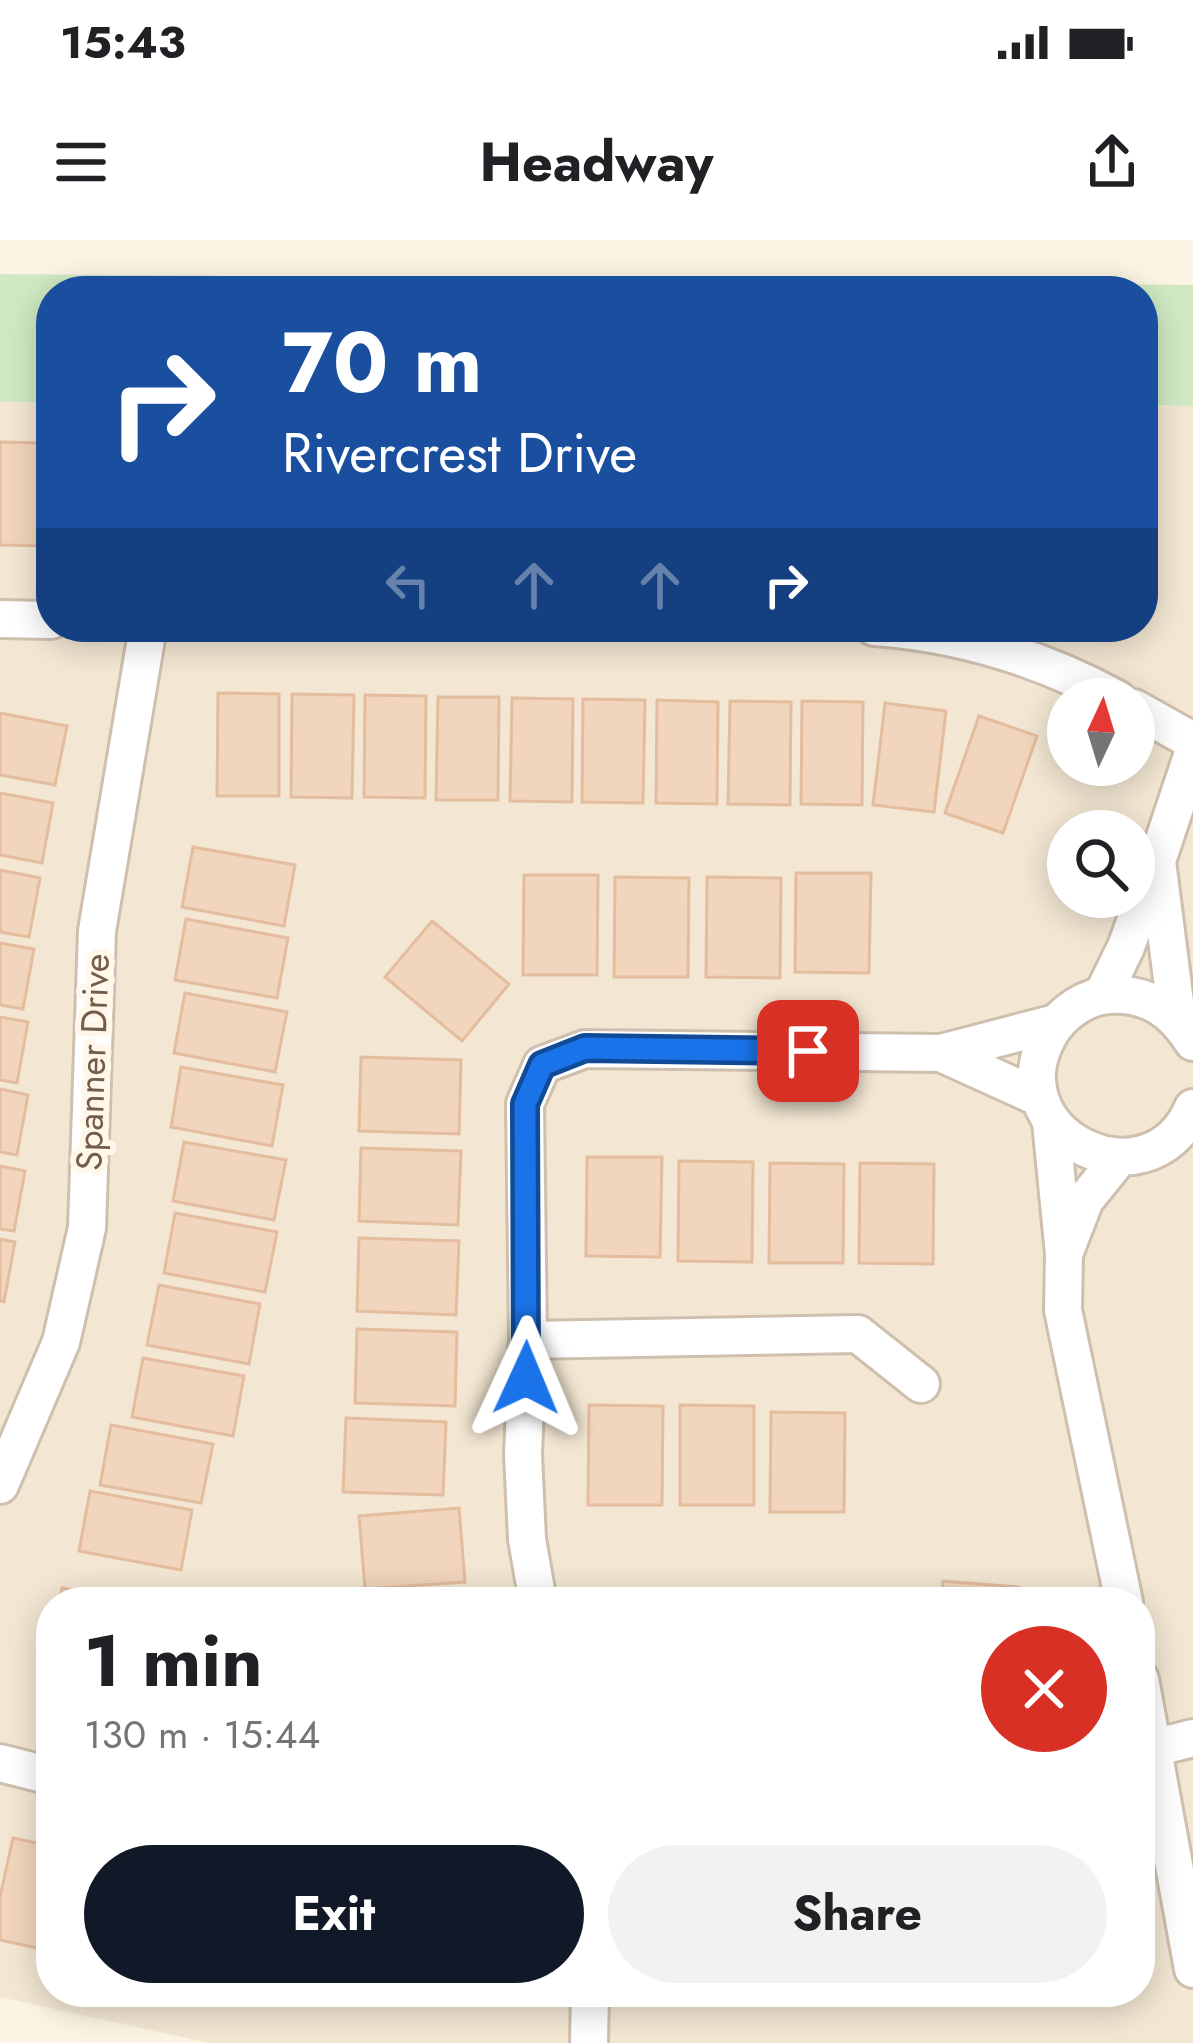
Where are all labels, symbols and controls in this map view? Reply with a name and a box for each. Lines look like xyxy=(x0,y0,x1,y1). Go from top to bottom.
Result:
text: 15:43 xyxy=(60,10,186,75)
text: Headway xyxy=(480,123,713,201)
icon: menu xyxy=(48,129,114,195)
icon: share xyxy=(1079,129,1145,195)
text: 70 m xyxy=(282,302,482,424)
icon: right xyxy=(84,324,240,480)
text: Rivercrest Drive xyxy=(282,414,637,492)
icon: left xyxy=(375,552,441,618)
icon: ahead xyxy=(501,552,567,618)
icon: ahead xyxy=(627,552,693,618)
icon: right xyxy=(753,552,819,618)
north arrow xyxy=(1047,678,1155,786)
map controls xyxy=(1047,678,1155,918)
button: search xyxy=(1047,810,1155,918)
street label: Spanner Drive xyxy=(62,953,122,1171)
pin xyxy=(757,1000,859,1102)
icon: arrive xyxy=(775,1018,841,1084)
position arrow xyxy=(463,1315,589,1441)
text: 1 min xyxy=(84,1609,263,1713)
button: close xyxy=(981,1626,1107,1752)
text: 130 m · 15:44 xyxy=(84,1706,320,1763)
button: Exit xyxy=(84,1845,584,1983)
button: Share xyxy=(608,1845,1107,1983)

